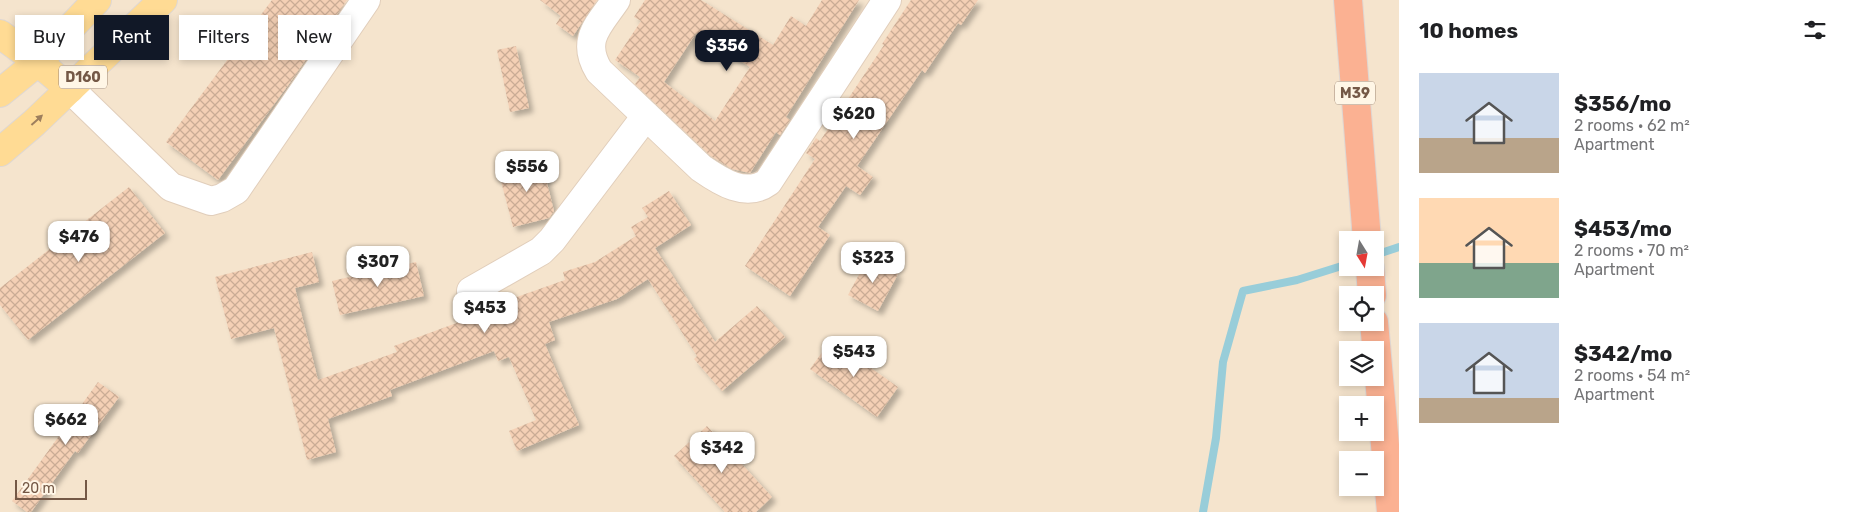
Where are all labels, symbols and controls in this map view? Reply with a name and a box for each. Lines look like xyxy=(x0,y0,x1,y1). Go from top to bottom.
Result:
chip: Buy xyxy=(15,15,84,60)
chip: Rent xyxy=(94,15,169,60)
chip: Filters xyxy=(179,15,268,60)
chip: New xyxy=(278,15,351,60)
icon: filters xyxy=(1801,16,1829,44)
text: 10 homes xyxy=(1419,18,1518,43)
pin: $356 xyxy=(697,30,757,72)
text: $356 xyxy=(706,36,748,55)
road number: D160 xyxy=(59,66,107,88)
road number: M39 xyxy=(1335,82,1375,105)
text: $356/mo xyxy=(1574,91,1671,116)
icon: home xyxy=(1459,93,1519,153)
pin: $620 xyxy=(824,98,884,140)
text: $620 xyxy=(833,104,875,123)
one-way arrow xyxy=(30,114,42,126)
text: 2 rooms · 62 m² xyxy=(1574,116,1690,135)
text: Apartment xyxy=(1574,135,1654,154)
pin: $556 xyxy=(497,150,557,193)
text: $556 xyxy=(506,157,548,176)
text: $453/mo xyxy=(1574,216,1672,241)
icon: home xyxy=(1459,218,1519,278)
pin: $476 xyxy=(49,220,109,263)
text: $476 xyxy=(59,227,99,246)
north arrow xyxy=(1339,231,1384,276)
map controls xyxy=(1339,231,1384,496)
text: 2 rooms · 70 m² xyxy=(1574,241,1689,260)
pin: $323 xyxy=(843,242,903,284)
pin: $307 xyxy=(348,246,408,288)
text: $323 xyxy=(852,248,894,267)
text: $307 xyxy=(357,252,399,271)
text: Apartment xyxy=(1574,260,1654,279)
button: locate xyxy=(1339,286,1384,331)
pin: $453 xyxy=(455,292,515,334)
text: $453 xyxy=(464,298,506,317)
pin: $543 xyxy=(824,336,884,378)
button: layers xyxy=(1339,341,1384,386)
text: $342/mo xyxy=(1574,341,1672,366)
text: $543 xyxy=(833,342,875,361)
icon: home xyxy=(1459,343,1519,403)
text: 2 rooms · 54 m² xyxy=(1574,366,1690,385)
text: Apartment xyxy=(1574,385,1654,404)
button: + xyxy=(1339,396,1384,441)
pin: $662 xyxy=(36,404,96,446)
text: $662 xyxy=(45,410,87,429)
pin: $342 xyxy=(692,432,752,474)
text: $342 xyxy=(701,438,743,457)
button: − xyxy=(1339,451,1384,496)
scale bar xyxy=(15,477,88,500)
text: 20 m xyxy=(22,480,55,497)

